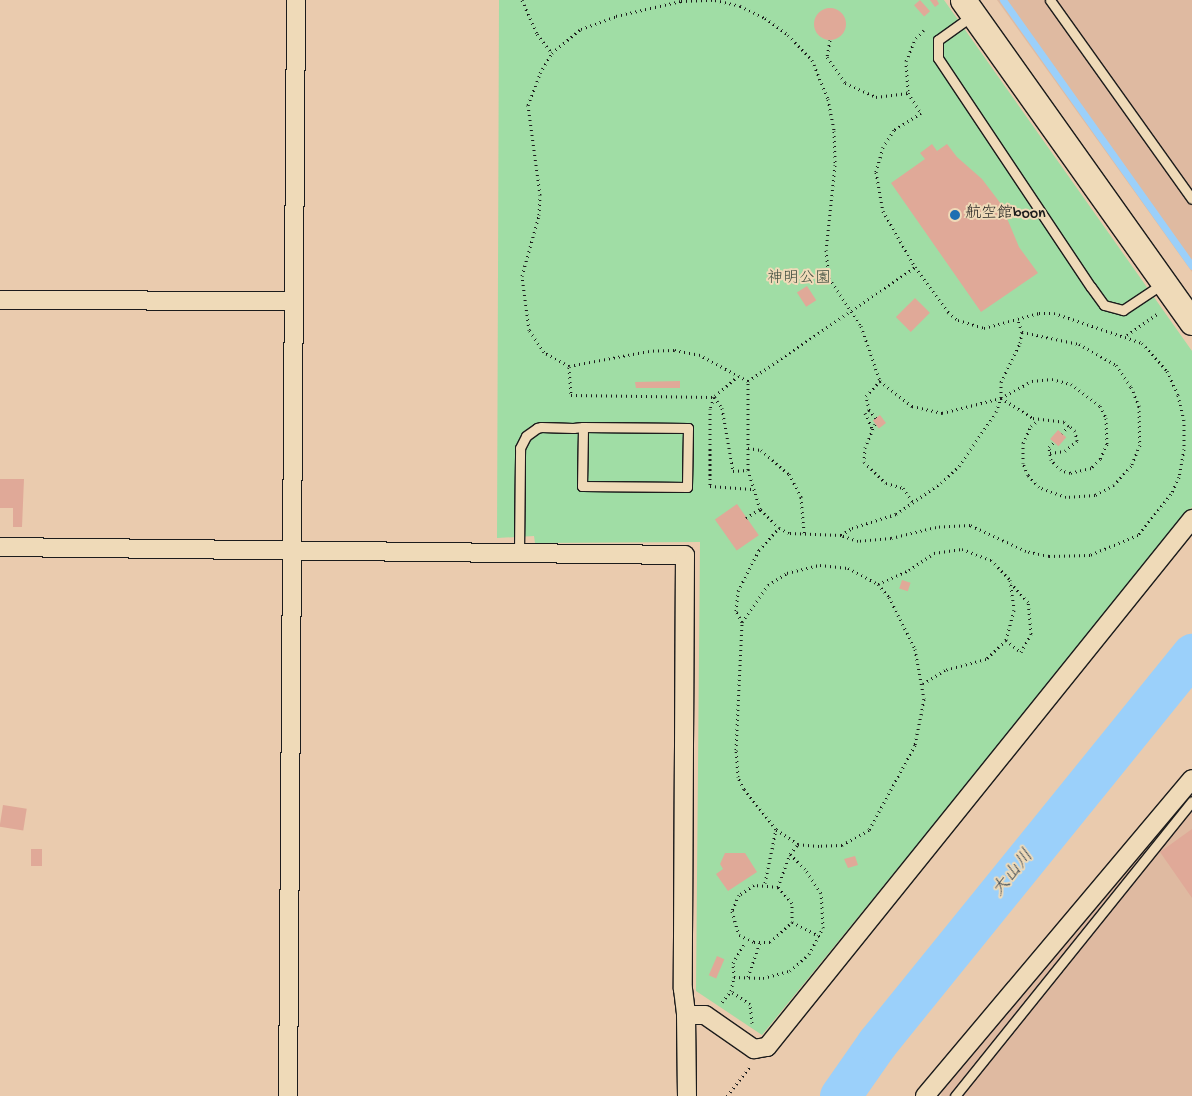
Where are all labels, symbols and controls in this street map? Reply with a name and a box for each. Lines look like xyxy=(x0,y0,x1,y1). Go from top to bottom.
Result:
place label: 航空館boon xyxy=(965,205,1046,225)
marker: 航空館boon xyxy=(949,209,961,221)
park label: 神明公園 xyxy=(767,270,831,290)
water label: 大山川 xyxy=(989,846,1039,902)

